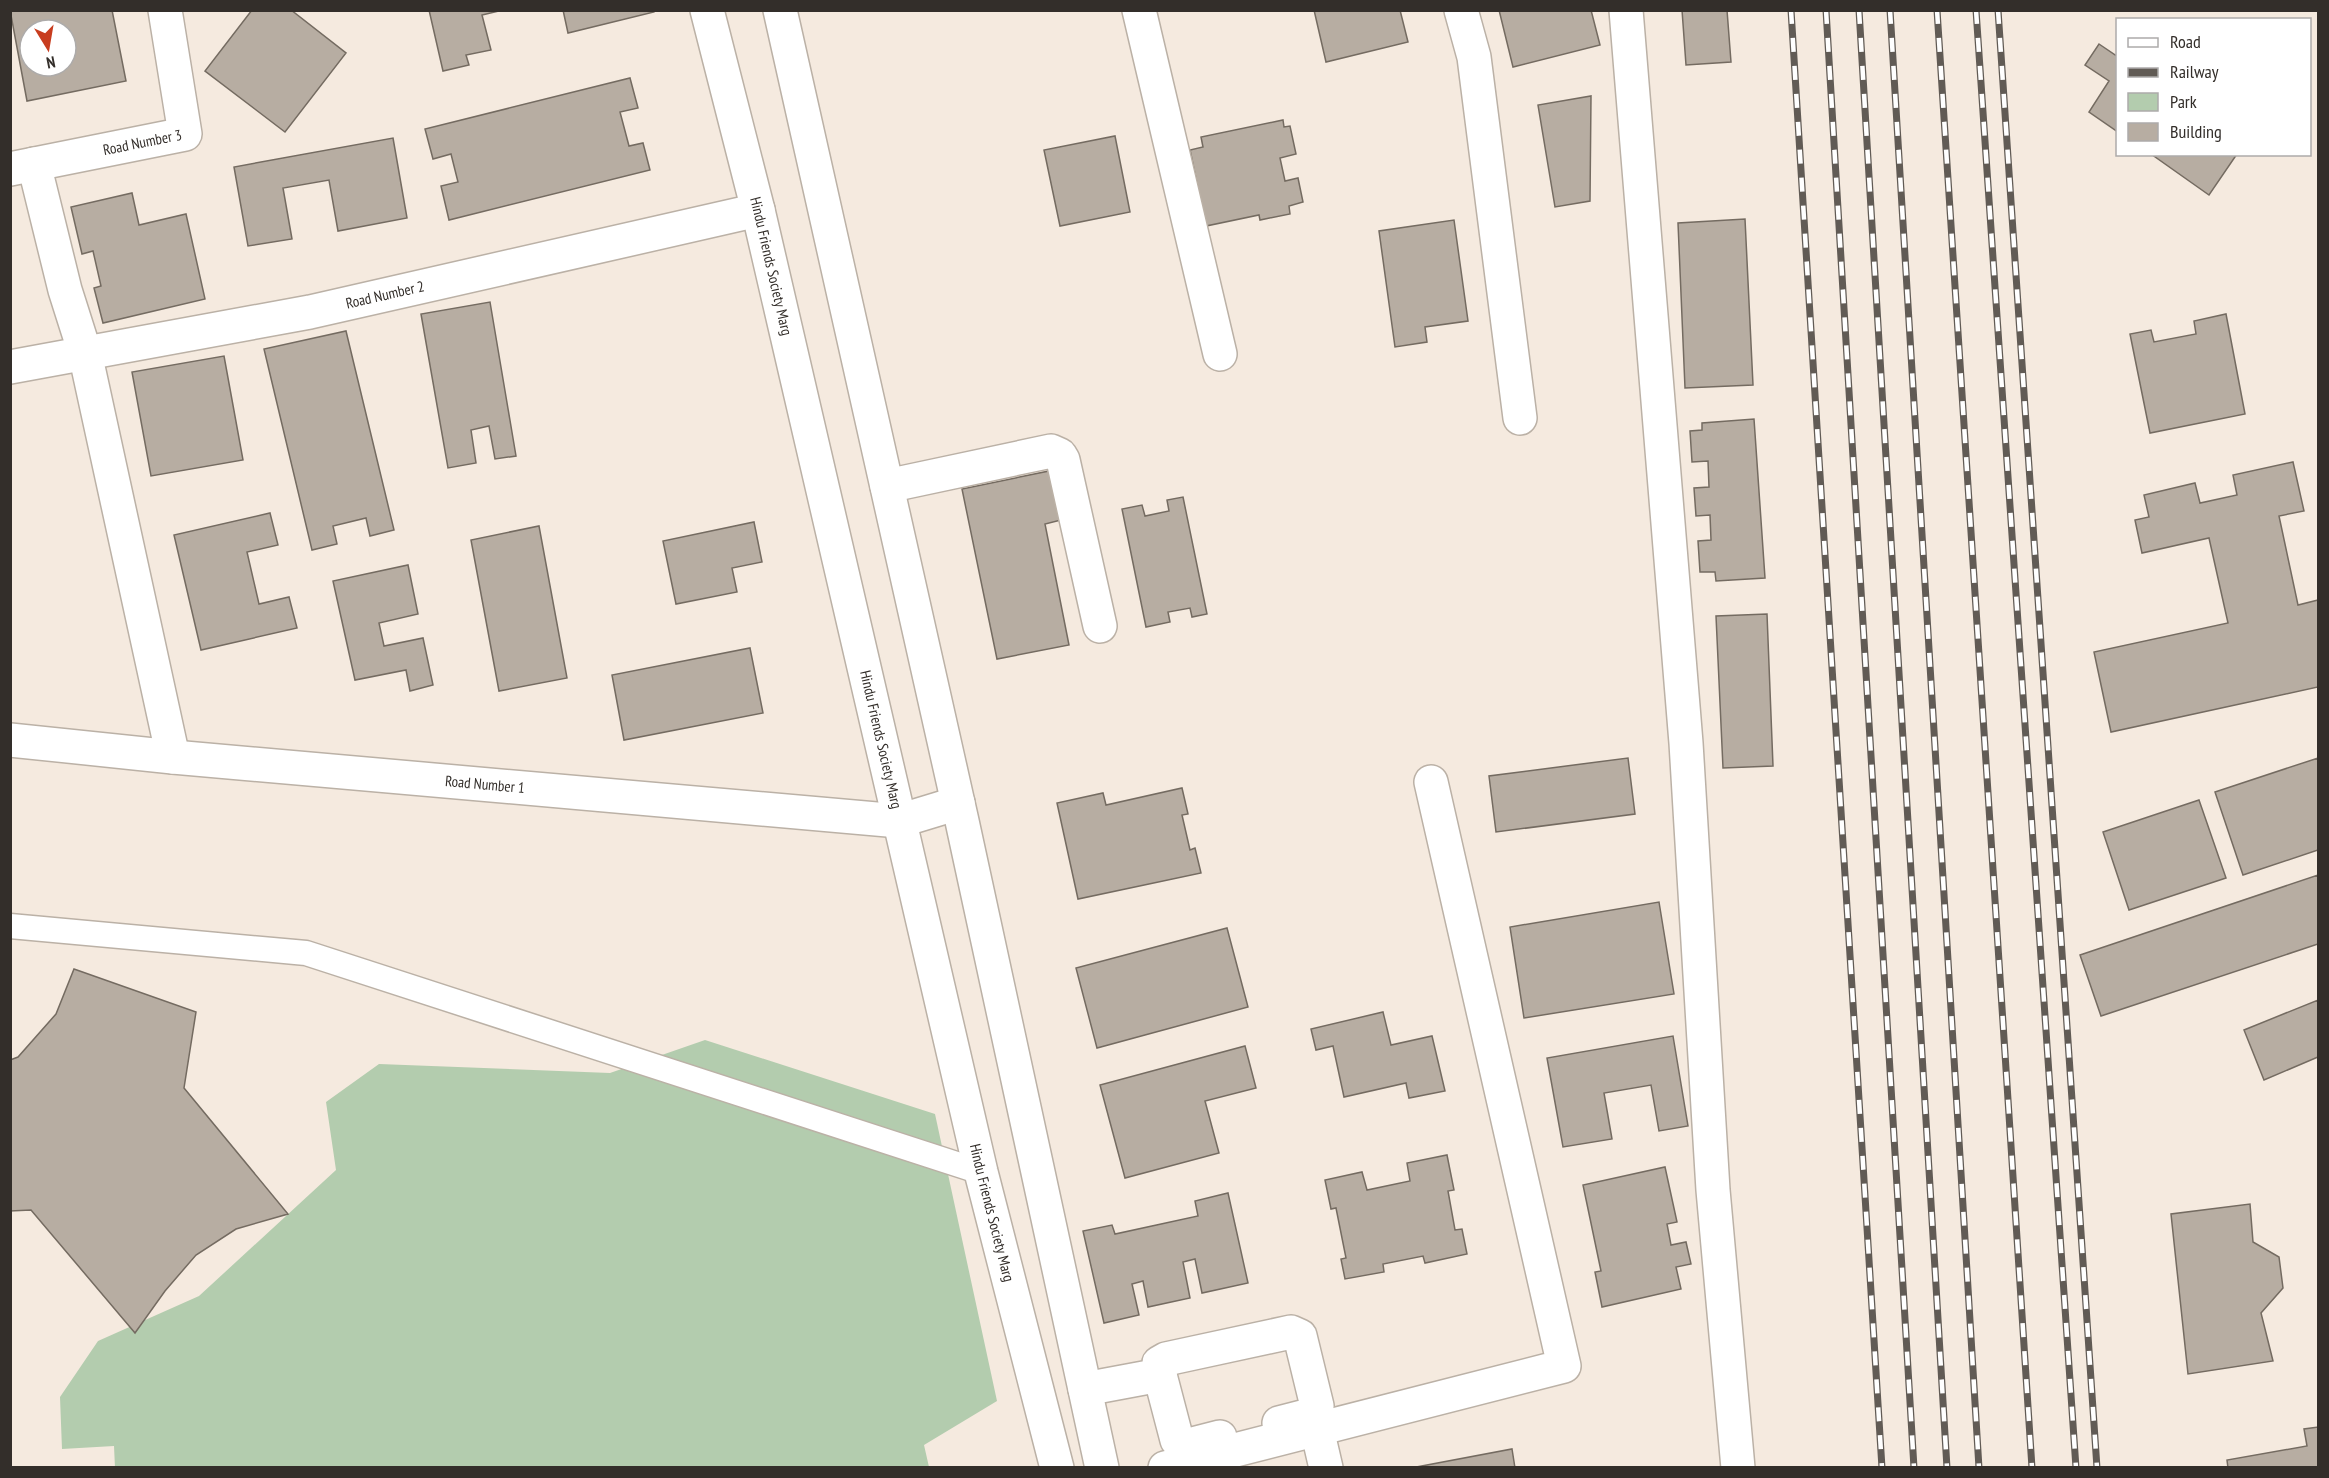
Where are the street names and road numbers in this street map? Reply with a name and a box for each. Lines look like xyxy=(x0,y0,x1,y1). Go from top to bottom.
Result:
street label: Road Number 3 xyxy=(101,125,183,159)
street label: Hindu Friends Society Marg xyxy=(746,195,797,337)
street label: Road Number 2 xyxy=(344,276,426,313)
street label: Hindu Friends Society Marg xyxy=(856,668,906,811)
street label: Road Number 1 xyxy=(444,771,526,797)
street label: Hindu Friends Society Marg xyxy=(966,1142,1019,1284)

